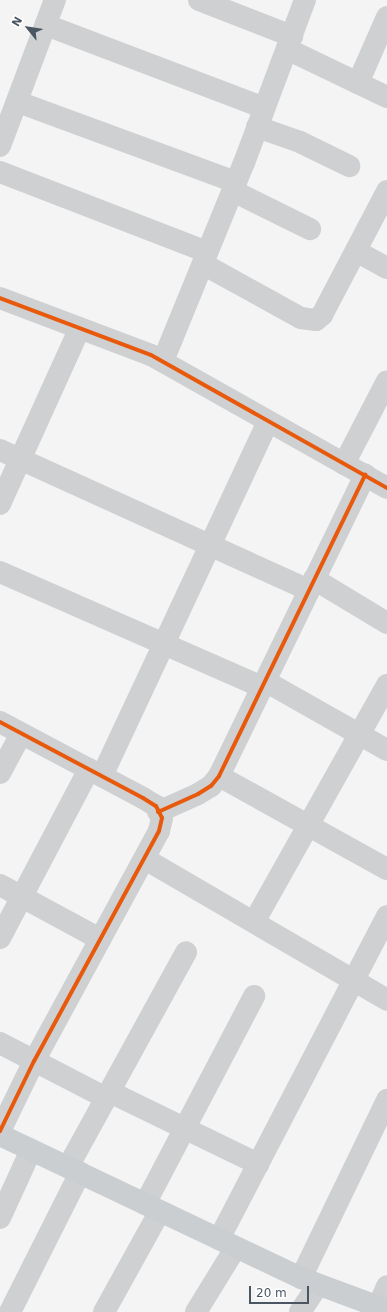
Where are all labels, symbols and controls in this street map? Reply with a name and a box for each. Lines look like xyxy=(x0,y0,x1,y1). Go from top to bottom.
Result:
north arrow xyxy=(8,8,48,48)
text: N xyxy=(9,15,25,29)
scale bar xyxy=(251,1278,311,1304)
text: 20 m xyxy=(256,1286,287,1300)

